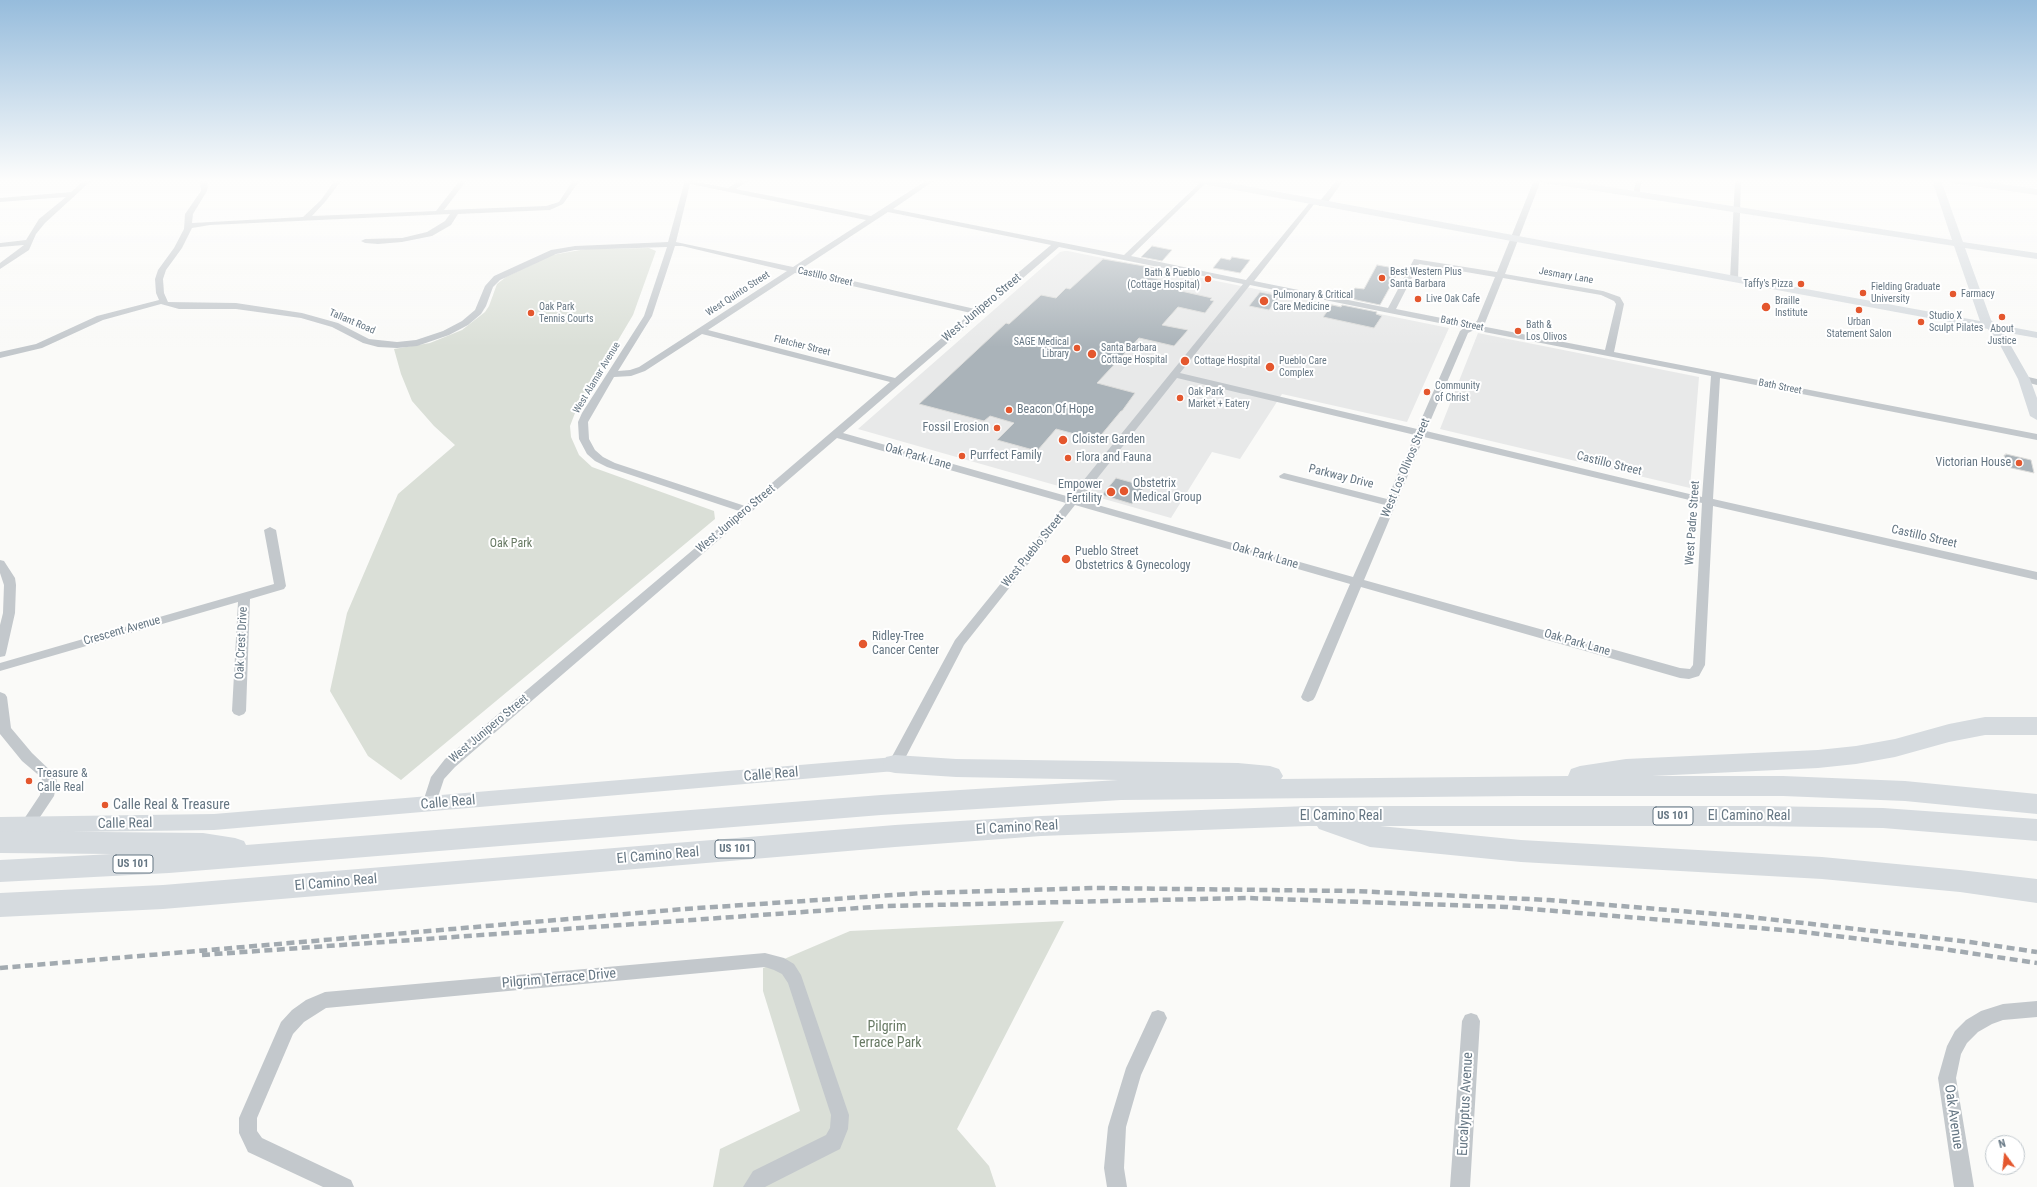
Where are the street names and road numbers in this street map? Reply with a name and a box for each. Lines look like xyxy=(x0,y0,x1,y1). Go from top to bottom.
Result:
street label: Castillo Street xyxy=(797,265,853,289)
street label: Jesmary Lane xyxy=(1538,265,1594,287)
street label: West Quinto Street xyxy=(704,269,772,319)
street label: West Junipero Street xyxy=(940,271,1024,345)
street label: Tallant Road xyxy=(327,307,377,337)
street label: Bath Street xyxy=(1439,314,1485,334)
street label: Fletcher Street xyxy=(773,333,831,359)
street label: West Alamar Avenue xyxy=(571,340,623,416)
street label: Bath Street xyxy=(1757,377,1803,397)
street label: West Los Olivos Street xyxy=(1379,416,1433,520)
street label: Oak Park Lane xyxy=(883,441,953,473)
street label: Castillo Street xyxy=(1575,449,1643,479)
street label: Parkway Drive xyxy=(1307,462,1375,492)
street label: West Padre Street xyxy=(1683,480,1703,566)
street label: West Junipero Street xyxy=(694,482,778,556)
street label: West Pueblo Street xyxy=(999,511,1067,591)
street label: Castillo Street xyxy=(1890,522,1958,552)
street label: Oak Park Lane xyxy=(1230,540,1300,572)
street label: Oak Crest Drive xyxy=(233,606,251,680)
street label: Crescent Avenue xyxy=(82,613,162,649)
street label: Oak Park Lane xyxy=(1542,627,1612,659)
street label: West Junipero Street xyxy=(447,692,531,766)
street label: Calle Real xyxy=(743,764,799,786)
street label: Calle Real xyxy=(420,792,476,814)
road number: US 101 xyxy=(1653,807,1693,825)
street label: El Camino Real xyxy=(1300,808,1382,824)
street label: El Camino Real xyxy=(1708,808,1790,824)
street label: Calle Real xyxy=(97,815,153,833)
street label: El Camino Real xyxy=(975,817,1059,839)
road number: US 101 xyxy=(715,840,755,858)
street label: El Camino Real xyxy=(616,844,700,868)
road number: US 101 xyxy=(113,855,153,873)
street label: El Camino Real xyxy=(294,871,378,895)
street label: Pilgrim Terrace Drive xyxy=(501,966,617,992)
street label: Eucalyptus Avenue xyxy=(1455,1052,1477,1156)
street label: Oak Avenue xyxy=(1940,1084,1966,1150)

